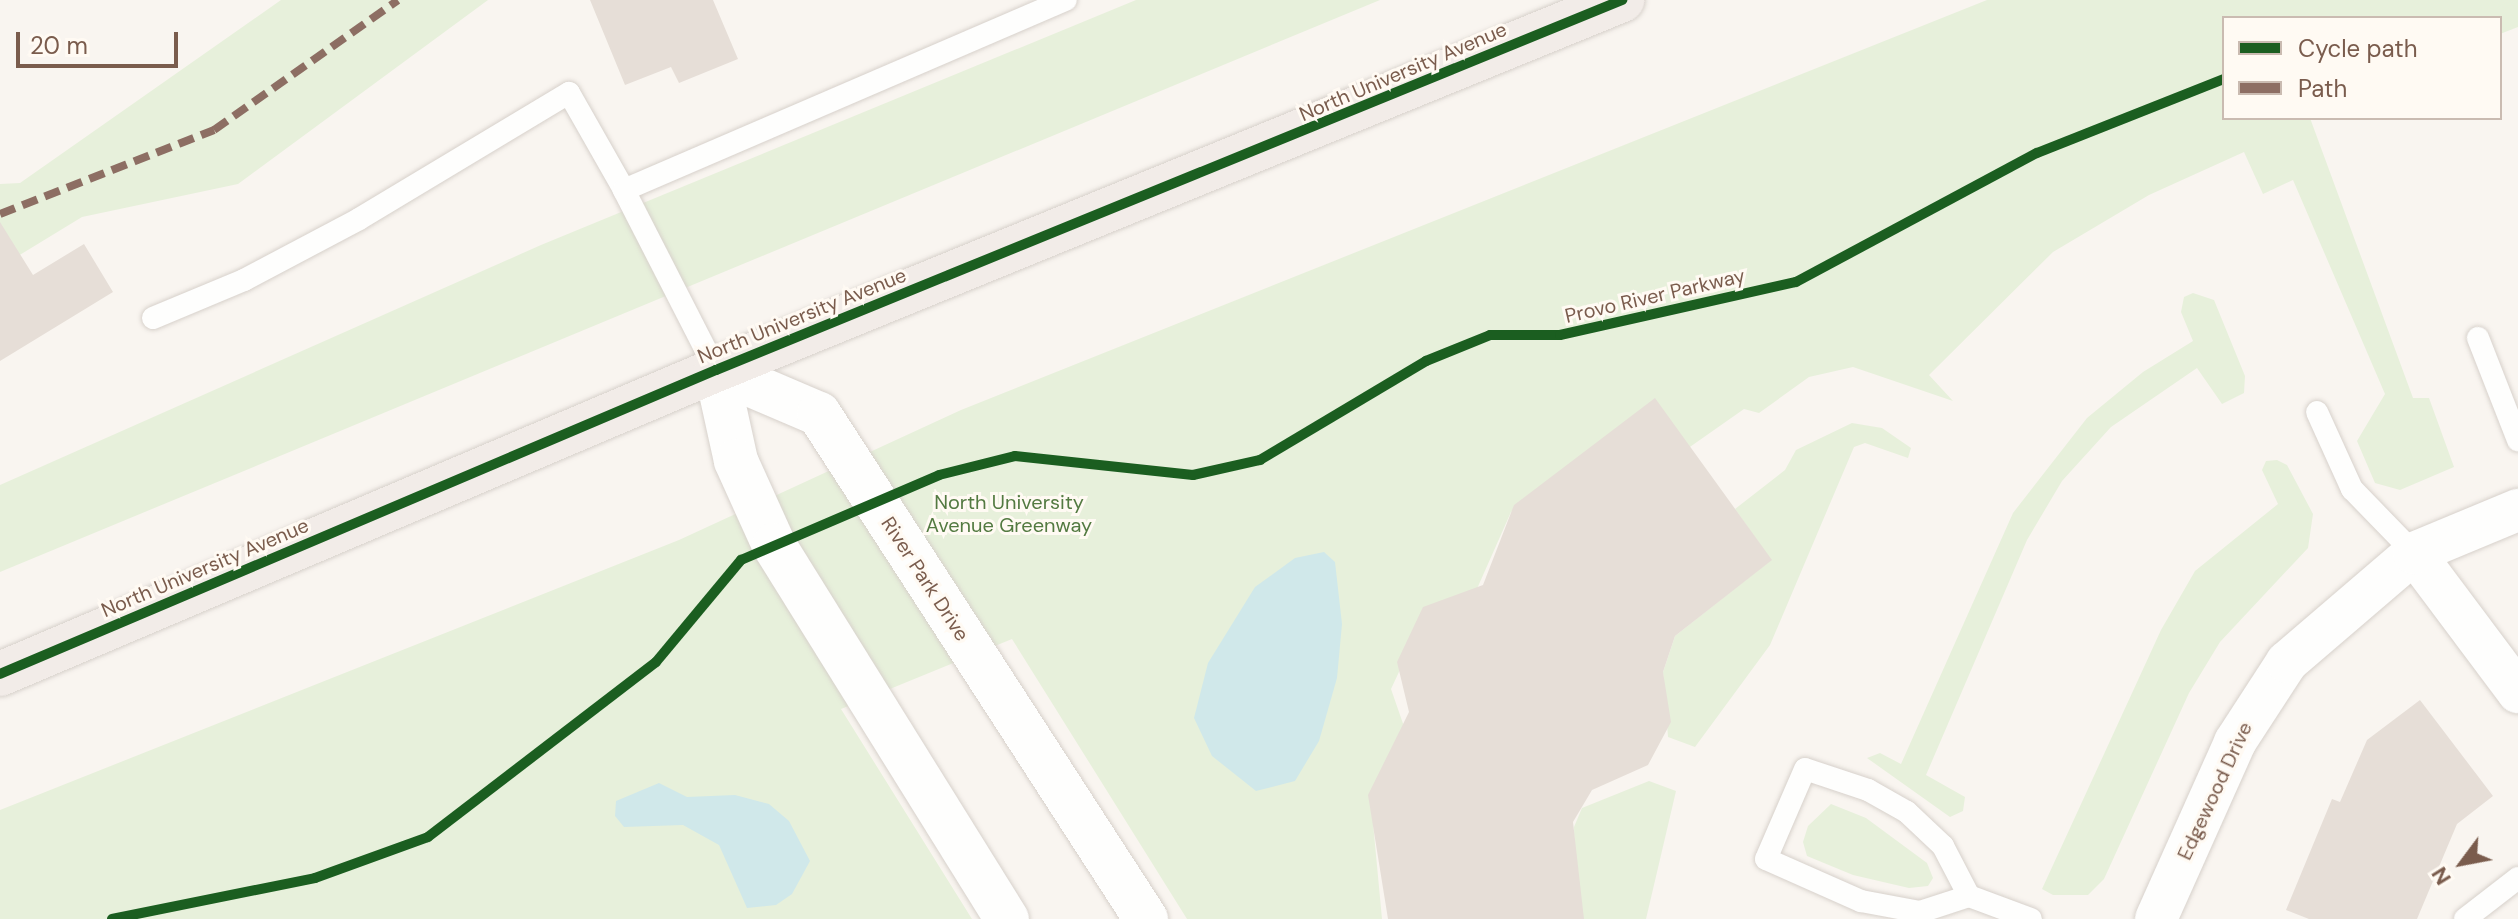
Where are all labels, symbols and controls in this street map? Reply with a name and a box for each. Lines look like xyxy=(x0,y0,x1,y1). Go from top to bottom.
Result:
scale bar xyxy=(20,16,182,66)
legend xyxy=(2222,16,2502,120)
street label: North University Avenue xyxy=(1296,17,1510,127)
text: 20 m xyxy=(30,30,88,61)
text: Cycle path xyxy=(2298,33,2417,64)
text: Path xyxy=(2298,73,2347,104)
street label: North University Avenue xyxy=(694,263,910,369)
street label: Provo River Parkway xyxy=(1563,264,1747,328)
park label: North University Avenue Greenway xyxy=(926,491,1092,538)
street label: North University Avenue xyxy=(98,513,312,623)
street label: River Park Drive xyxy=(876,513,974,645)
street label: Edgewood Drive xyxy=(2173,718,2257,864)
north arrow xyxy=(2422,823,2502,903)
text: N xyxy=(2425,862,2458,890)

